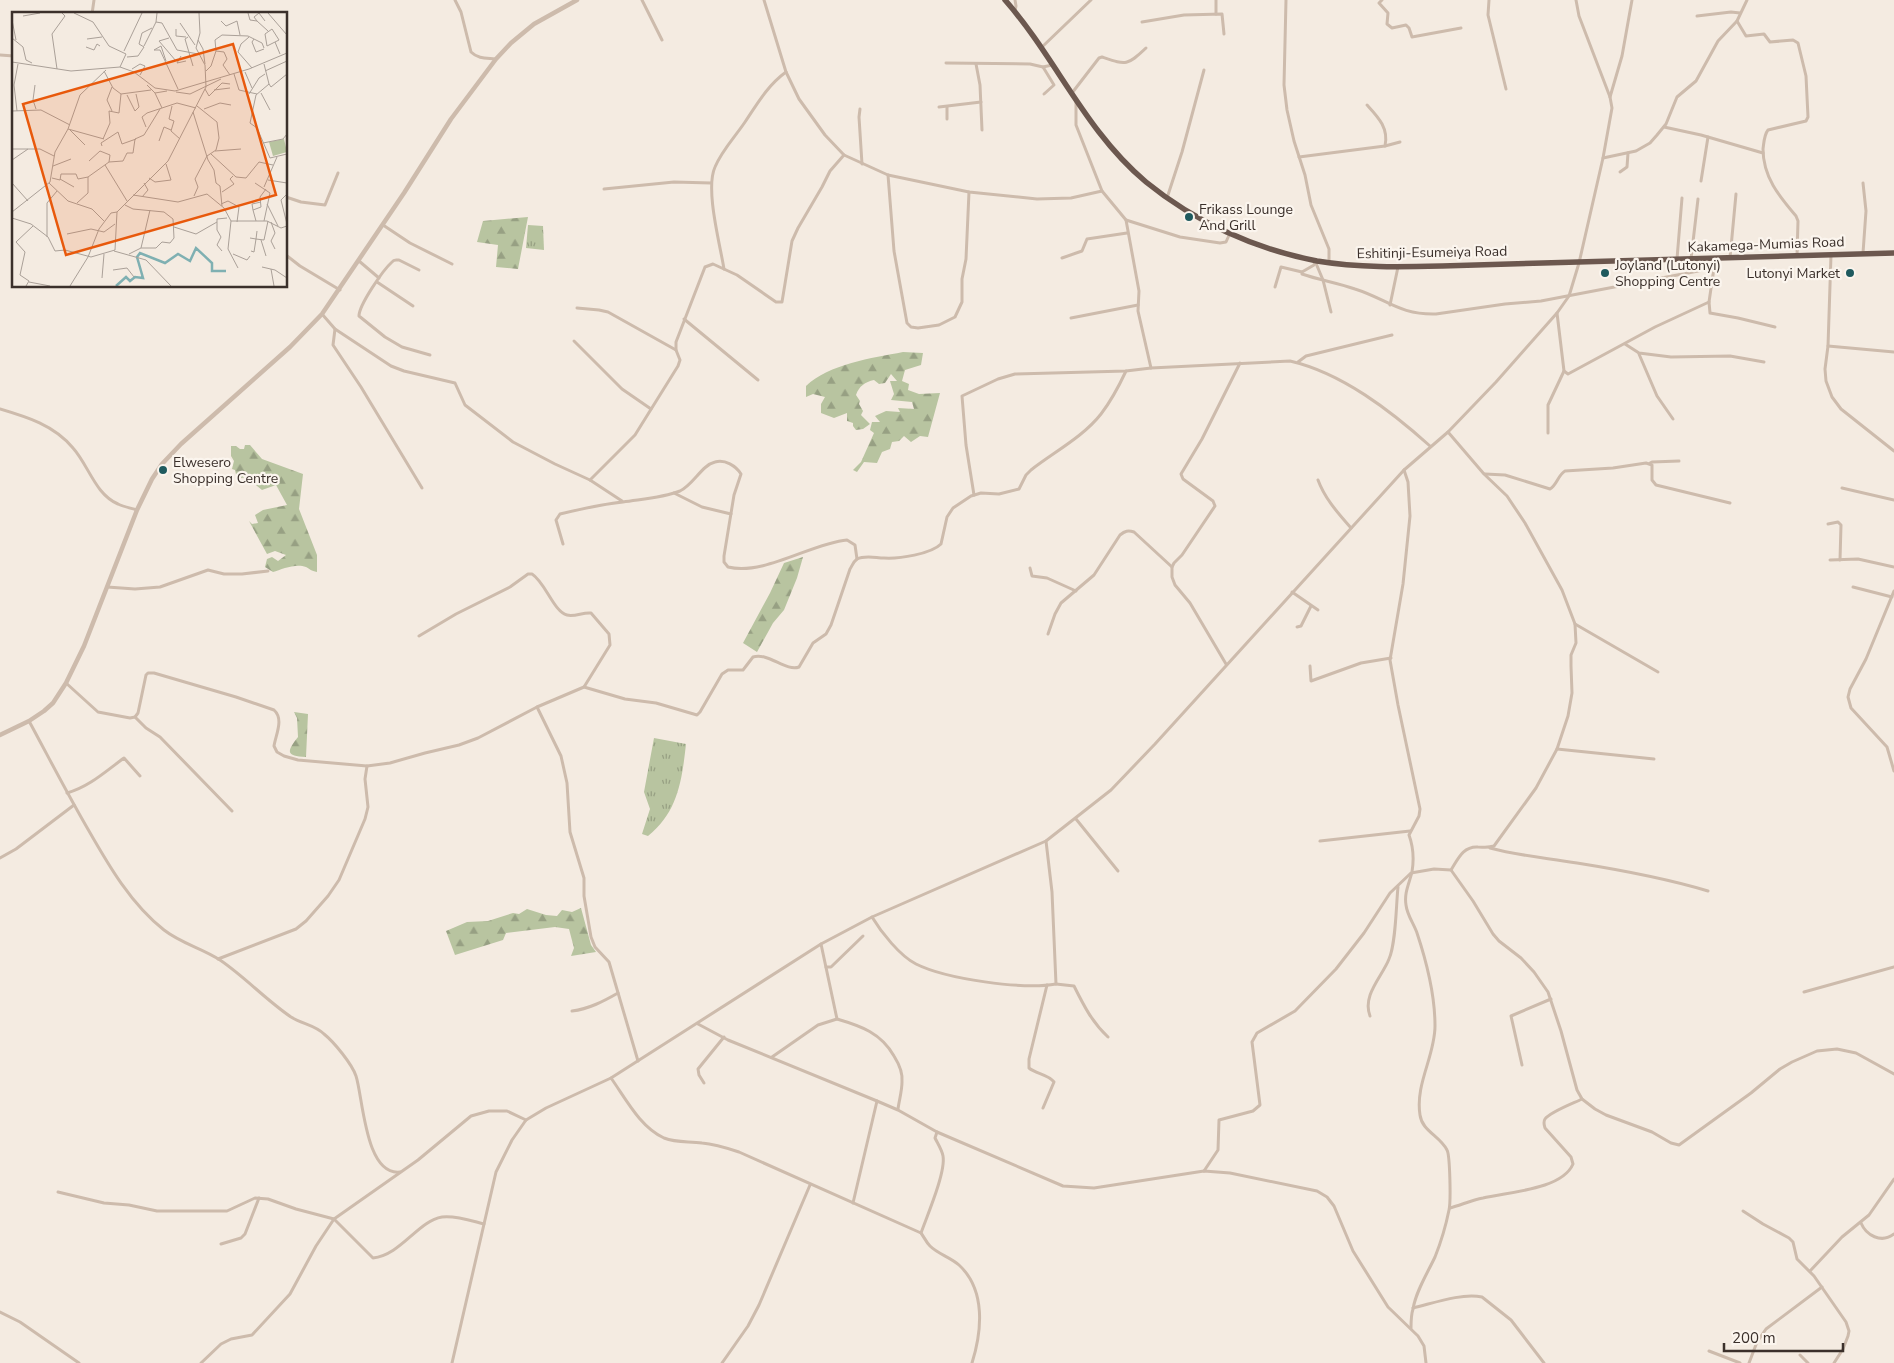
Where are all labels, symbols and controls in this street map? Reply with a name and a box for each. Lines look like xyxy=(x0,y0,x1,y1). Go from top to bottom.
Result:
inset map xyxy=(12,12,288,288)
place label: Frikass Lounge And Grill xyxy=(1199,200,1293,235)
marker: Frikass Lounge And Grill xyxy=(1183,211,1195,223)
street label: Kakamega-Mumias Road xyxy=(1687,232,1845,257)
street label: Eshitinji-Esumeiya Road xyxy=(1357,242,1507,263)
place label: Joyland (Lutonyi) Shopping Centre xyxy=(1614,256,1721,291)
place label: Lutonyi Market xyxy=(1747,264,1840,283)
marker: Joyland (Lutonyi) Shopping Centre xyxy=(1599,267,1611,279)
marker: Lutonyi Market xyxy=(1844,267,1856,279)
place label: Elwesero Shopping Centre xyxy=(173,453,278,488)
marker: Elwesero Shopping Centre xyxy=(157,464,169,476)
scale bar xyxy=(1724,1320,1843,1352)
text: 200 m xyxy=(1732,1328,1776,1348)

